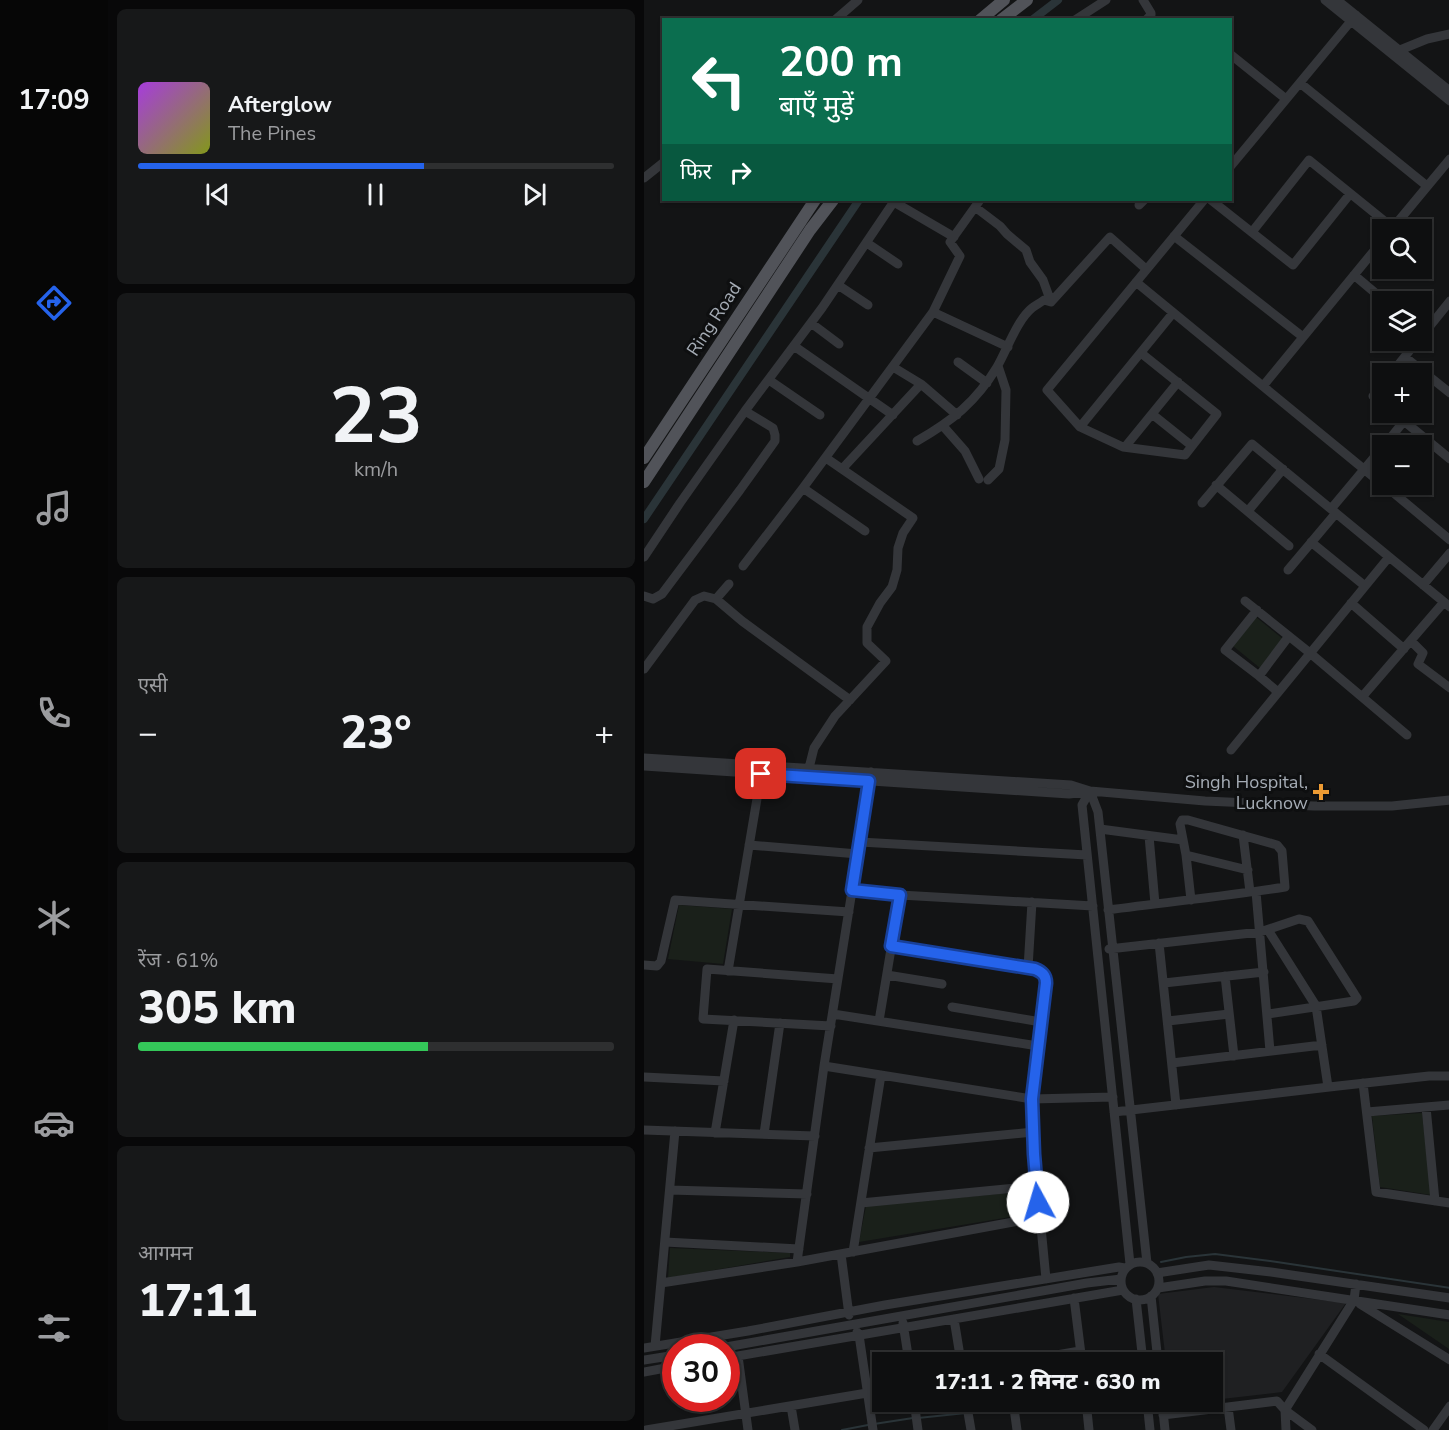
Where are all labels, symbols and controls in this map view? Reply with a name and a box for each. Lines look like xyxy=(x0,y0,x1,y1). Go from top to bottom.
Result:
text: 200 m xyxy=(779,34,903,91)
icon: left xyxy=(680,42,758,120)
text: 17:09 xyxy=(18,82,90,119)
text: बाएँ मुड़ें xyxy=(779,88,854,125)
text: Afterglow xyxy=(228,90,332,120)
text: The Pines xyxy=(228,120,316,147)
icon: right xyxy=(724,156,757,189)
text: फिर xyxy=(680,157,712,187)
icon: previous xyxy=(201,178,234,211)
icon: pause xyxy=(359,178,392,211)
icon: next xyxy=(518,178,551,211)
map controls xyxy=(1372,219,1432,495)
button: search xyxy=(1372,219,1432,279)
street label: Ring Road xyxy=(681,277,747,361)
icon: directions xyxy=(33,282,75,324)
button: layers xyxy=(1372,291,1432,351)
text: 23 xyxy=(329,363,423,470)
button: + xyxy=(1372,363,1432,423)
button: − xyxy=(1372,435,1432,495)
text: km/h xyxy=(354,456,398,483)
icon: music xyxy=(33,487,75,529)
text: एसी xyxy=(138,672,168,699)
icon: phone xyxy=(33,692,75,734)
text: 23° xyxy=(340,703,412,764)
text: − xyxy=(138,711,158,756)
text: + xyxy=(594,711,614,756)
pin xyxy=(735,748,786,799)
icon: arrive xyxy=(744,757,777,790)
place label: Singh Hospital, Lucknow xyxy=(1185,770,1308,815)
marker: Singh Hospital, Lucknow xyxy=(1312,783,1330,801)
icon: climate xyxy=(33,897,75,939)
text: रेंज · 61% xyxy=(138,947,218,974)
text: 305 km xyxy=(138,978,297,1039)
icon: car xyxy=(33,1102,75,1144)
position arrow xyxy=(1006,1170,1070,1234)
text: आगमन xyxy=(138,1240,193,1267)
text: 17:11 xyxy=(138,1271,258,1332)
icon: filters xyxy=(33,1307,75,1349)
speed limit sign: 30 xyxy=(662,1334,740,1412)
text: 17:11 · 2 मिनट · 630 m xyxy=(934,1367,1161,1397)

